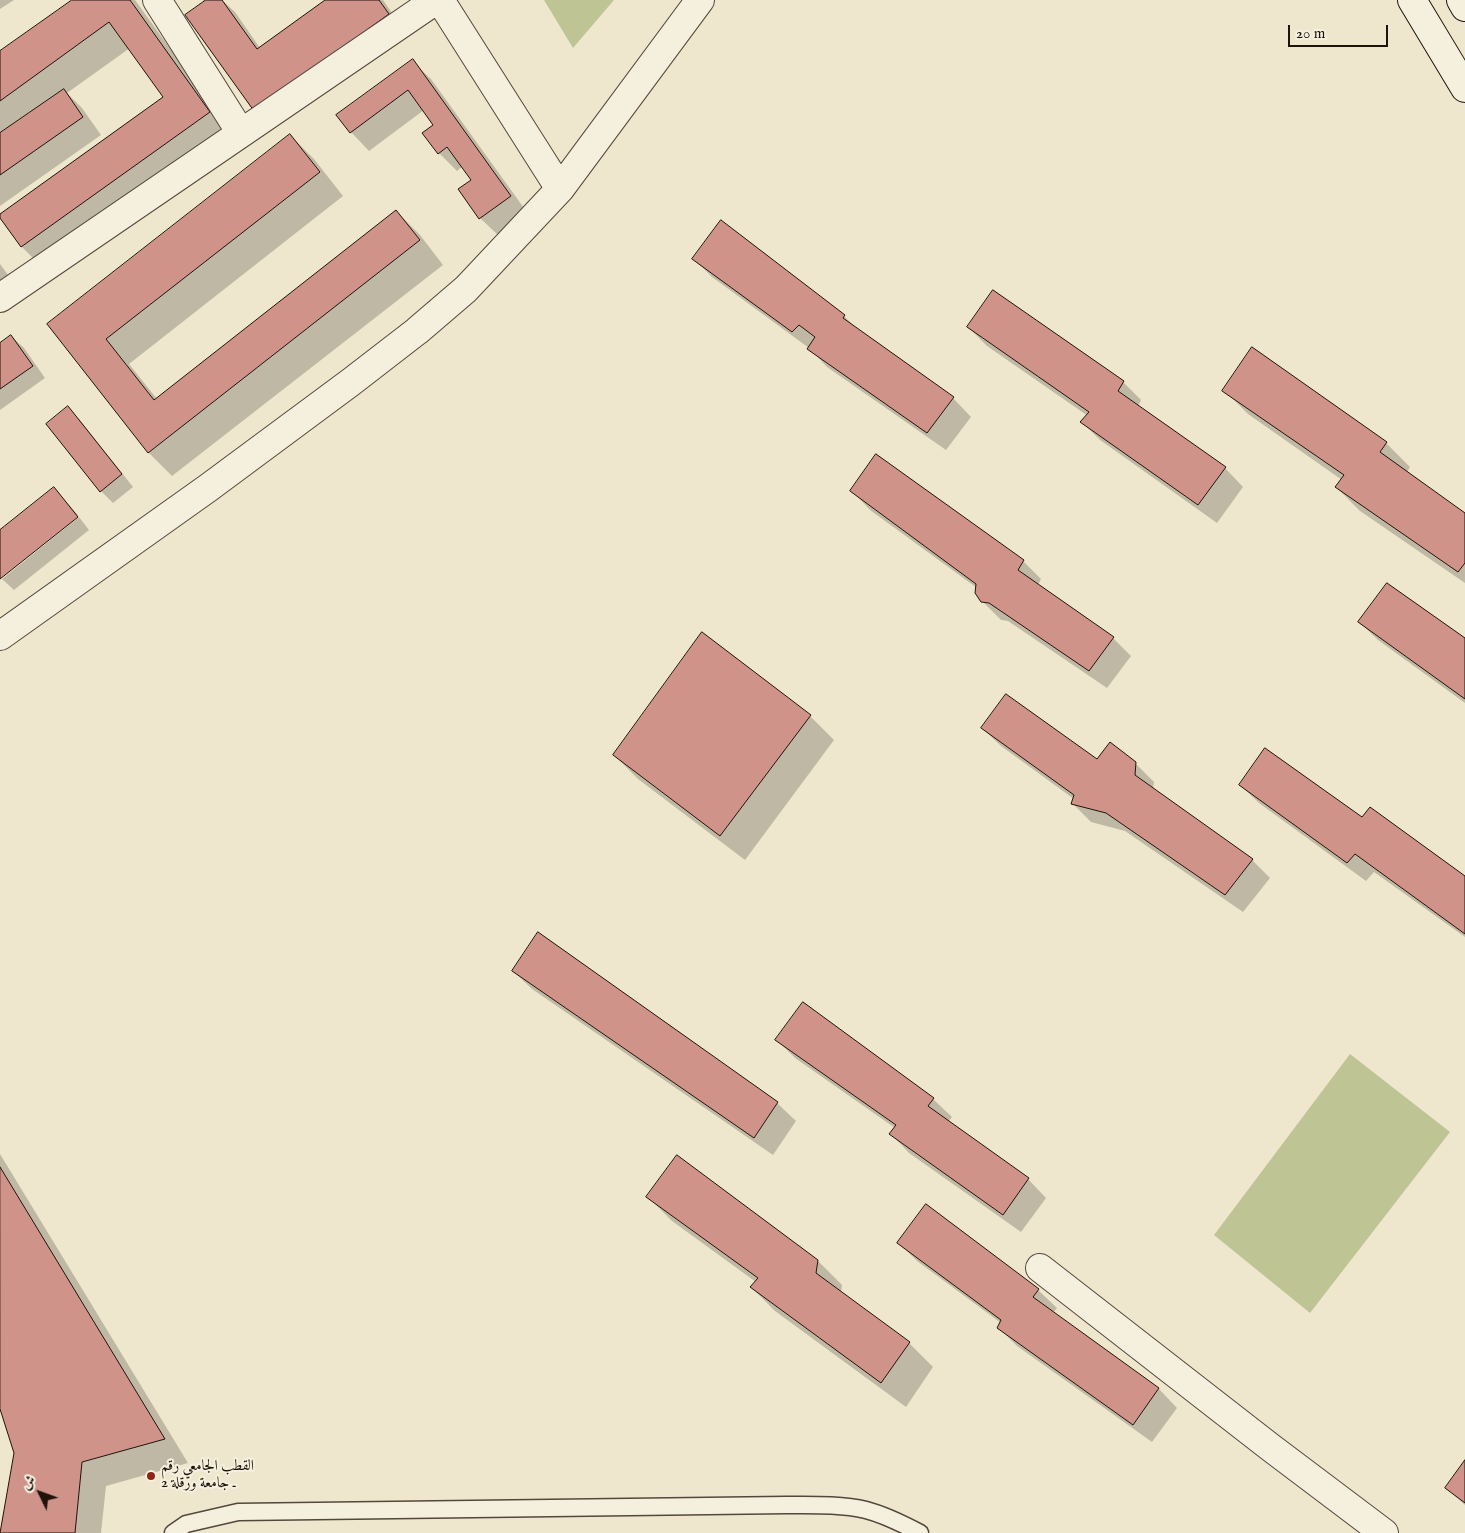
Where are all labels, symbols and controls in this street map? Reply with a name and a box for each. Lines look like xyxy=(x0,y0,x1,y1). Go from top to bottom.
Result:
scale bar xyxy=(1290,15,1390,47)
text: 20 m xyxy=(1296,24,1325,43)
place label: القطب الجامعي رقم 2 ـ جامعة ورقلة xyxy=(161,1458,254,1493)
north arrow xyxy=(15,1468,65,1518)
marker: القطب الجامعي رقم 2 ـ جامعة ورقلة xyxy=(145,1470,157,1482)
text: ش xyxy=(18,1472,40,1494)

